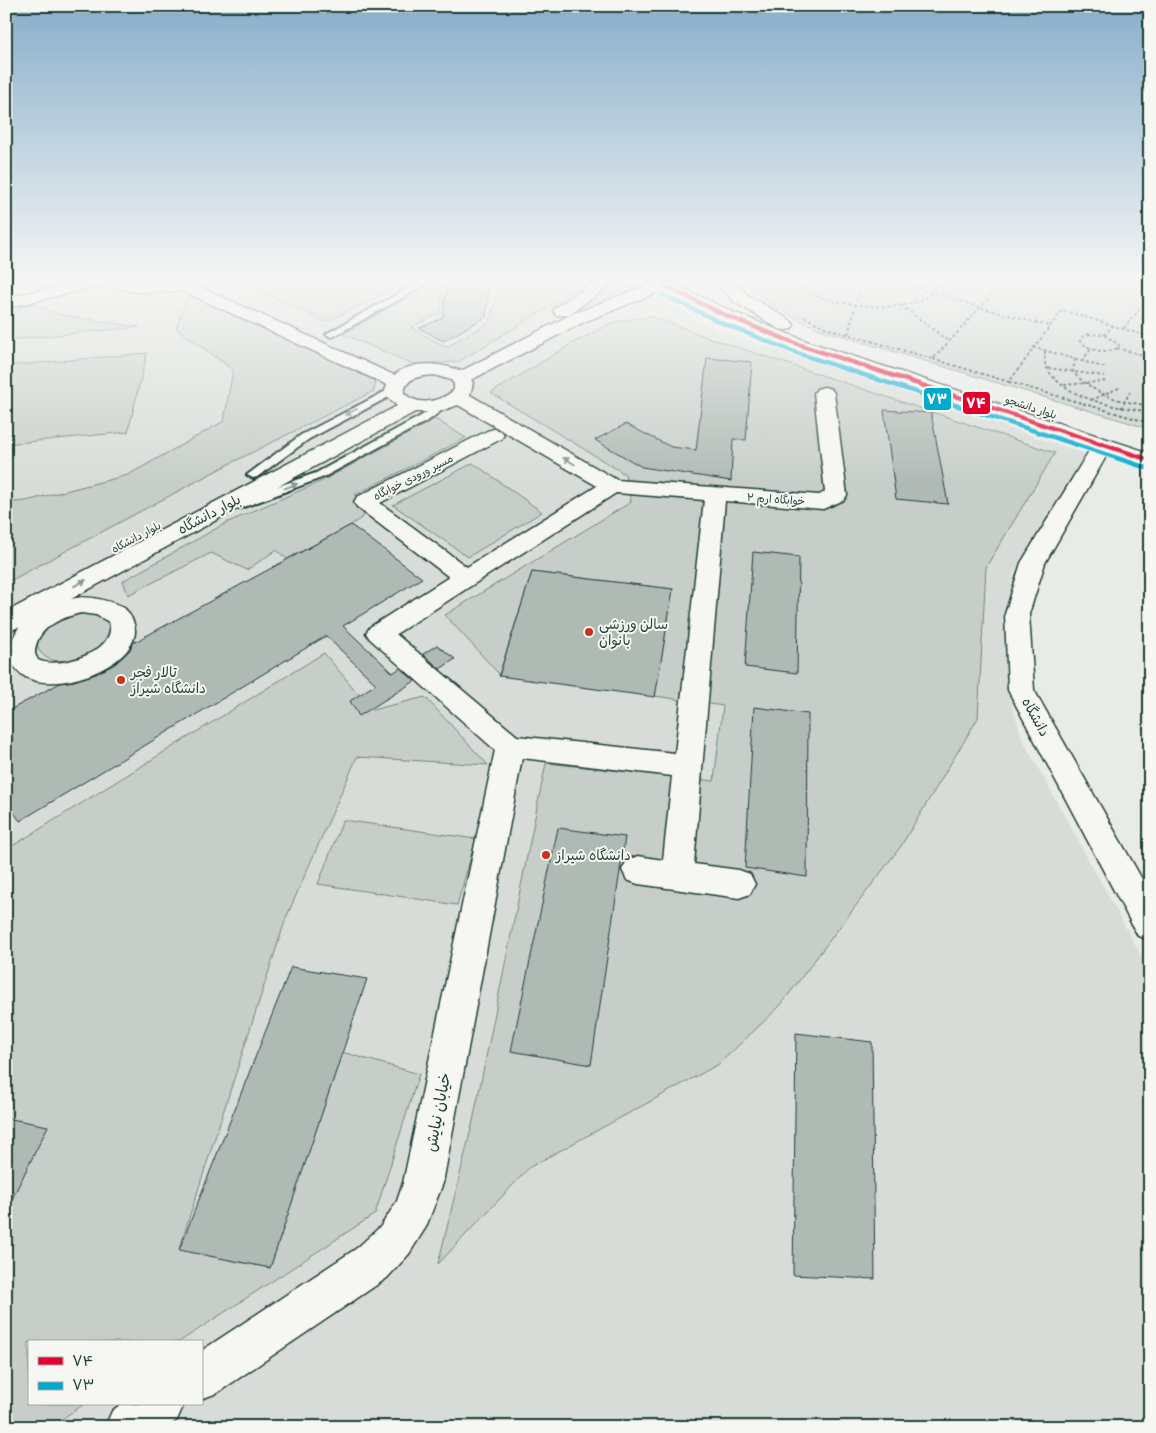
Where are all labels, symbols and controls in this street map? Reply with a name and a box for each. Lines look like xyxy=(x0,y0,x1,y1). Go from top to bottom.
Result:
line badge: ۷۳ xyxy=(923,387,952,411)
text: ۷۳ xyxy=(926,390,948,408)
line badge: ۷۴ xyxy=(962,391,991,415)
street label: بلوار دانشجو xyxy=(1002,392,1059,423)
text: ۷۴ xyxy=(966,394,986,412)
one-way arrow xyxy=(343,408,358,416)
street label: مسیر ورودی خوابگاه xyxy=(371,451,456,504)
one-way arrow xyxy=(563,457,576,466)
one-way arrow xyxy=(284,482,299,490)
street label: بلوار دانشگاه xyxy=(174,490,244,538)
street label: خوابگاه ارم ۲ xyxy=(746,490,806,510)
street label: بلوار دانشکاه xyxy=(109,518,164,557)
one-way arrow xyxy=(73,579,87,588)
place label: سالن ورزشی بانوان xyxy=(599,615,668,649)
marker: سالن ورزشی بانوان xyxy=(583,626,595,638)
place label: تالار فجر دانشگاه شیراز xyxy=(130,663,206,697)
marker: تالار فجر دانشگاه شیراز xyxy=(115,674,127,686)
street label: دانشگاه xyxy=(1018,694,1054,740)
place label: دانشگاه شیراز xyxy=(555,846,631,864)
marker: دانشگاه شیراز xyxy=(540,849,552,861)
street label: خیابان نیایش xyxy=(420,1071,454,1153)
legend xyxy=(28,1340,202,1406)
text: ۷۴ xyxy=(72,1351,94,1370)
text: ۷۳ xyxy=(72,1375,95,1394)

